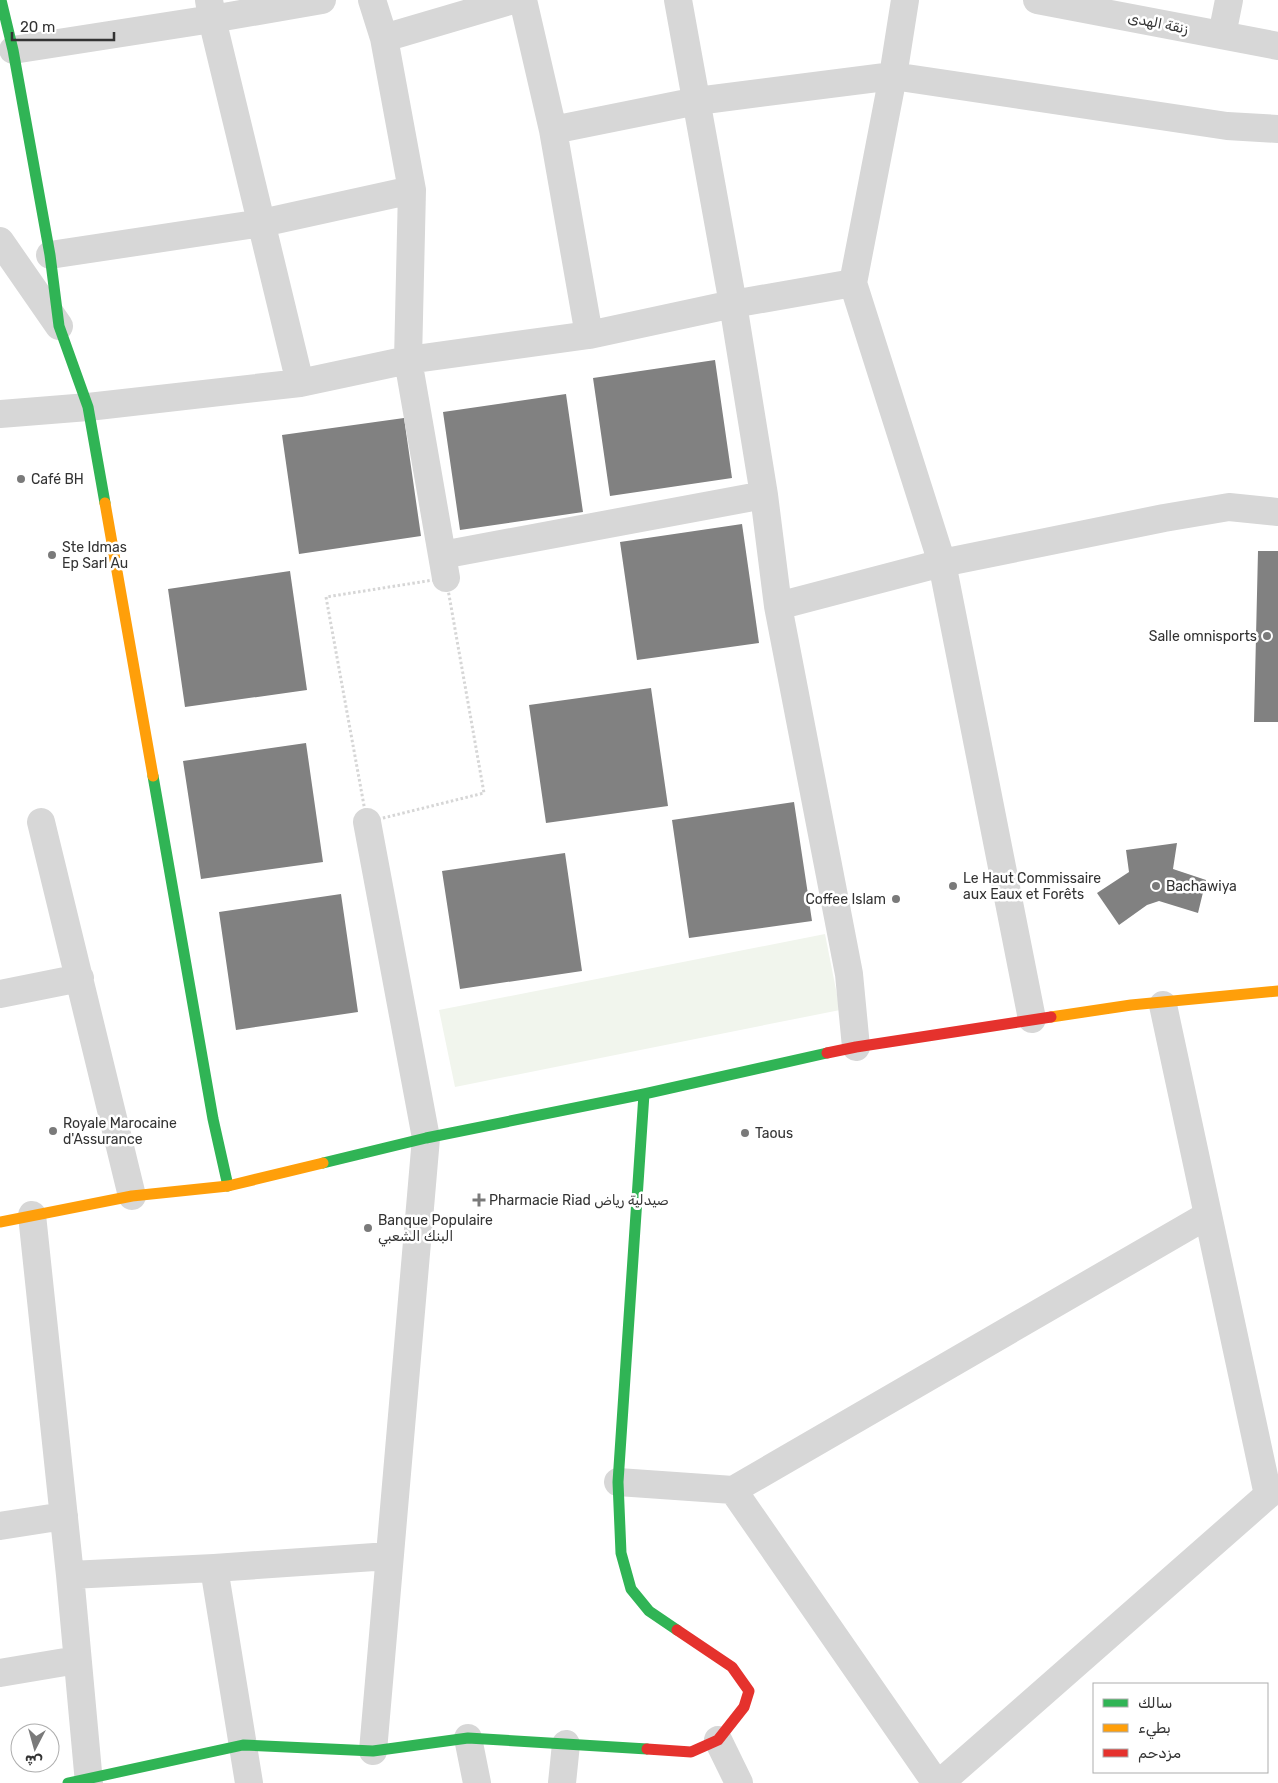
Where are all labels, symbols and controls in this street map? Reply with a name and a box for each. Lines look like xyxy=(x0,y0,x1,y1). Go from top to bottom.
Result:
street label: زنقة الهدى xyxy=(1126,9,1190,38)
scale bar xyxy=(12,10,115,42)
text: 20 m xyxy=(20,18,55,36)
place label: Café BH xyxy=(31,471,84,488)
marker: Café BH xyxy=(15,473,27,485)
place label: Ste Idmas Ep Sarl Au xyxy=(62,539,128,572)
marker: Ste Idmas Ep Sarl Au xyxy=(46,549,58,561)
place label: Salle omnisports xyxy=(1149,628,1257,645)
marker: Salle omnisports xyxy=(1261,630,1273,642)
place label: Le Haut Commissaire aux Eaux et Forêts xyxy=(963,870,1101,903)
place label: Bachawiya xyxy=(1166,878,1237,895)
marker: Le Haut Commissaire aux Eaux et Forêts xyxy=(947,880,959,892)
marker: Bachawiya xyxy=(1150,880,1162,892)
place label: Coffee Islam xyxy=(806,891,886,908)
marker: Coffee Islam xyxy=(890,893,902,905)
place label: Royale Marocaine d'Assurance xyxy=(63,1115,177,1148)
marker: Royale Marocaine d'Assurance xyxy=(47,1125,59,1137)
place label: Taous xyxy=(755,1125,793,1142)
marker: Taous xyxy=(739,1127,751,1139)
place label: Pharmacie Riad صيدلية رياض xyxy=(489,1192,669,1209)
marker: Pharmacie Riad صيدلية رياض xyxy=(473,1194,485,1206)
place label: Banque Populaire البنك الشعبي xyxy=(378,1212,493,1247)
marker: Banque Populaire البنك الشعبي xyxy=(362,1222,374,1234)
legend xyxy=(1093,1683,1268,1773)
text: سالك xyxy=(1138,1694,1173,1712)
text: بطيء xyxy=(1138,1719,1171,1740)
north arrow xyxy=(10,1723,60,1773)
text: مزدحم xyxy=(1138,1744,1181,1763)
text: ش xyxy=(24,1751,43,1770)

